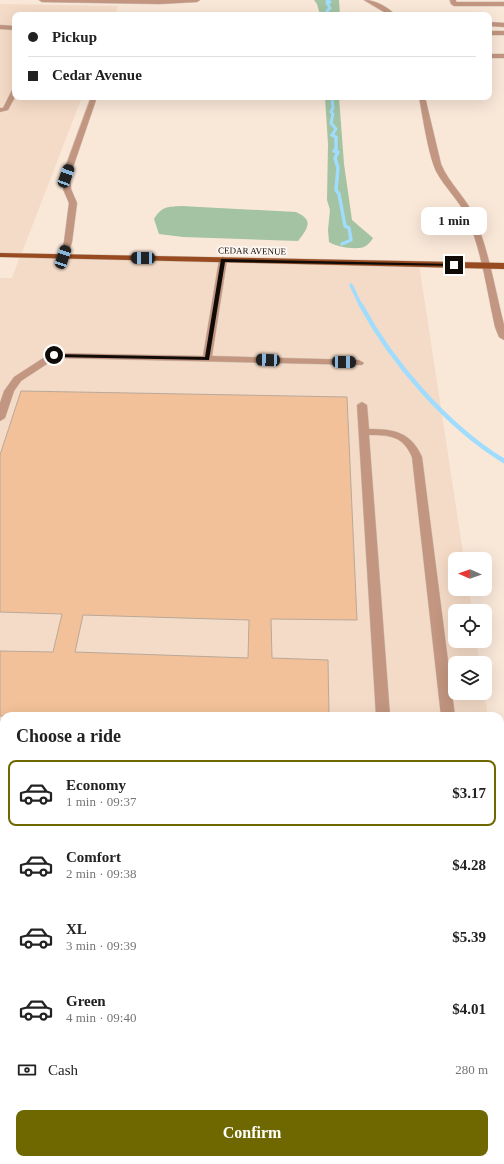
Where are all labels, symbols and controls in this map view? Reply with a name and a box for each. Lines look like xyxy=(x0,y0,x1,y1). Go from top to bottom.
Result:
text: Pickup xyxy=(52,29,97,45)
text: Cedar Avenue xyxy=(52,67,142,83)
car xyxy=(56,163,76,189)
callout: 1 min xyxy=(421,207,487,235)
text: 1 min xyxy=(438,213,470,228)
car xyxy=(54,244,72,270)
street label: CEDAR AVENUE xyxy=(218,245,287,257)
car xyxy=(131,252,155,264)
route end xyxy=(445,256,463,274)
route start xyxy=(45,346,63,364)
car xyxy=(256,354,280,366)
car xyxy=(332,356,356,368)
north arrow xyxy=(448,552,492,596)
map controls xyxy=(448,552,492,700)
button: locate xyxy=(448,604,492,648)
button: layers xyxy=(448,656,492,700)
text: Choose a ride xyxy=(16,726,121,746)
icon: car xyxy=(18,775,54,811)
text: Economy xyxy=(66,777,126,793)
text: $3.17 xyxy=(452,785,486,801)
text: 1 min · 09:37 xyxy=(66,794,136,809)
icon: car xyxy=(18,847,54,883)
text: Comfort xyxy=(66,849,121,865)
text: $4.28 xyxy=(452,857,486,873)
text: 2 min · 09:38 xyxy=(66,866,136,881)
icon: car xyxy=(18,919,54,955)
text: XL xyxy=(66,921,87,937)
text: $5.39 xyxy=(452,929,486,945)
text: 3 min · 09:39 xyxy=(66,938,136,953)
icon: car xyxy=(18,991,54,1027)
text: Green xyxy=(66,993,106,1009)
text: $4.01 xyxy=(452,1001,486,1017)
text: 4 min · 09:40 xyxy=(66,1010,136,1025)
icon: cash xyxy=(16,1059,38,1081)
text: Cash xyxy=(48,1062,78,1078)
text: 280 m xyxy=(455,1062,488,1077)
button: Confirm xyxy=(16,1110,488,1156)

